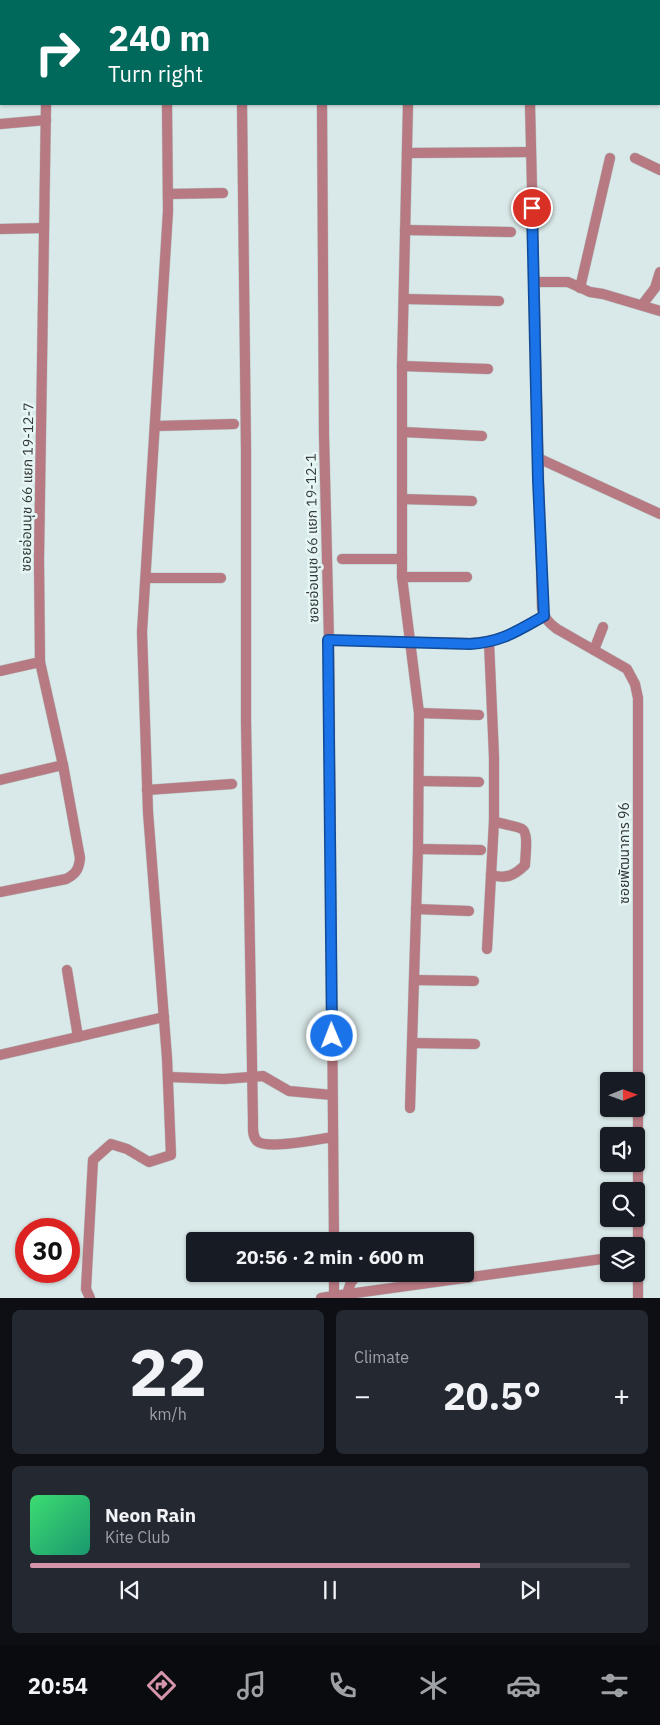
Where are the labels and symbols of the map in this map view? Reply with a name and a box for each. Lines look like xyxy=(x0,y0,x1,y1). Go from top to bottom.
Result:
pin xyxy=(511,187,553,229)
street label: ซอยอ่อนนุช 66 แยก 19-12-7 xyxy=(17,402,37,572)
street label: ซอยอ่อนนุช 66 แยก 19-12-1 xyxy=(302,453,322,623)
street label: ซอยพัฒนาการ 96 xyxy=(615,802,633,904)
position arrow xyxy=(305,1009,357,1061)
north arrow xyxy=(600,1072,645,1118)
speed limit sign: 30 xyxy=(15,1218,80,1283)

